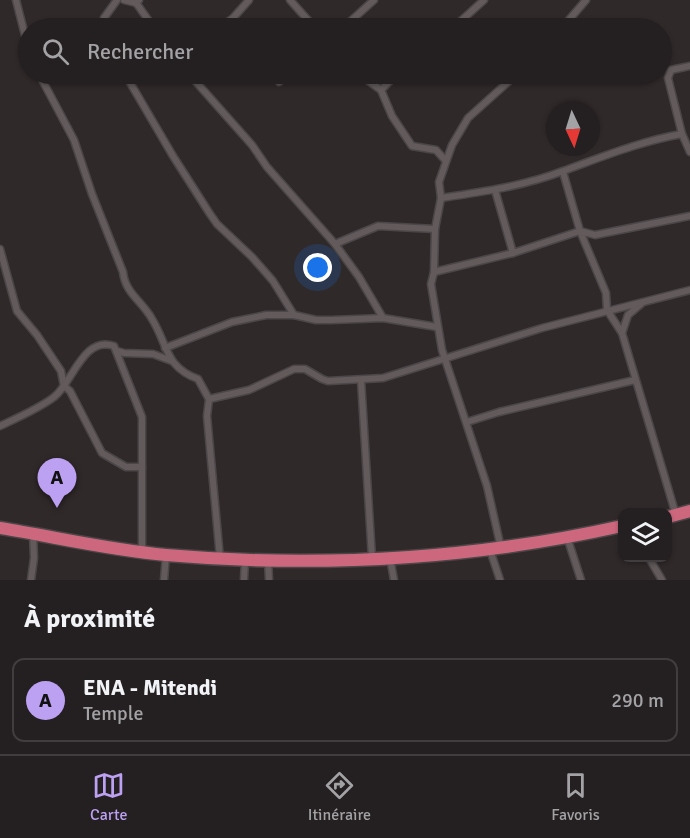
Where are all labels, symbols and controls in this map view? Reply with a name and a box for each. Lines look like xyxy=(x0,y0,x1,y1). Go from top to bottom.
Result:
search box xyxy=(18,18,672,84)
icon: search xyxy=(39,35,72,68)
text: Rechercher xyxy=(87,38,193,65)
north arrow xyxy=(546,102,600,156)
your location xyxy=(303,253,332,282)
pin: A xyxy=(38,458,76,508)
map controls xyxy=(618,508,672,562)
button: layers xyxy=(618,508,672,562)
text: À proximité xyxy=(24,603,155,635)
text: ENA - Mitendi xyxy=(83,674,217,701)
text: A xyxy=(39,688,52,713)
text: 290 m xyxy=(611,688,664,713)
text: Temple xyxy=(83,701,143,726)
tab: Carte xyxy=(90,769,127,825)
tab: Itinéraire xyxy=(308,769,371,825)
tab: Favoris xyxy=(551,769,600,825)

